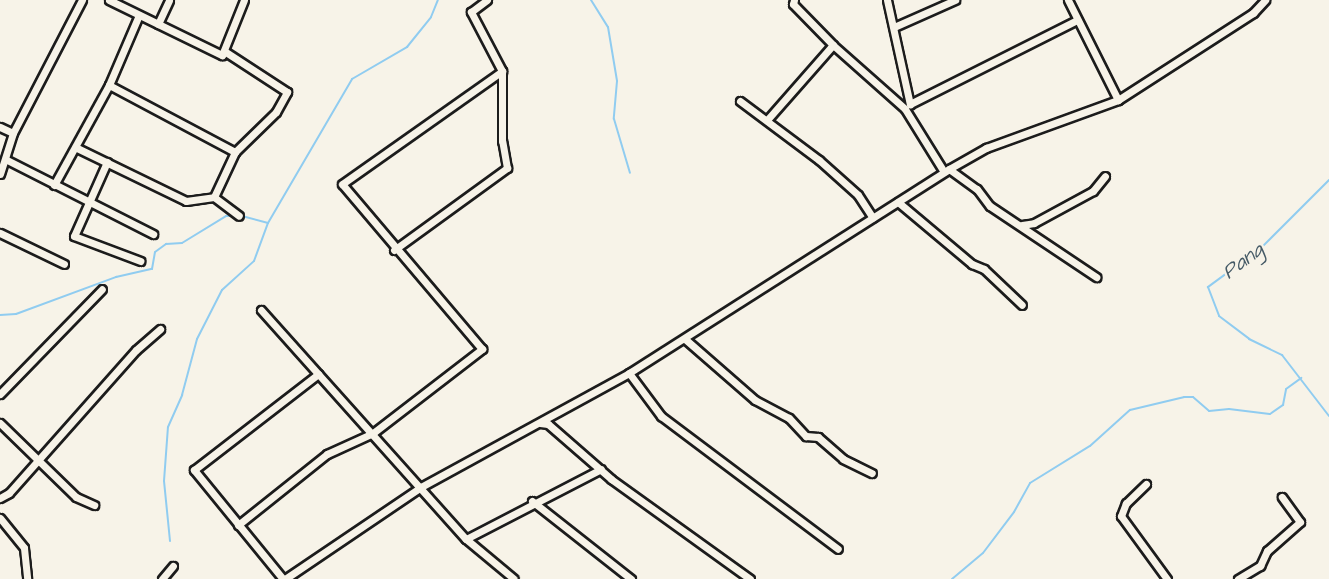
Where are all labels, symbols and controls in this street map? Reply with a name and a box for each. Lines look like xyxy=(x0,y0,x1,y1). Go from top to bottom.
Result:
water label: Pang xyxy=(1217,237,1269,285)

